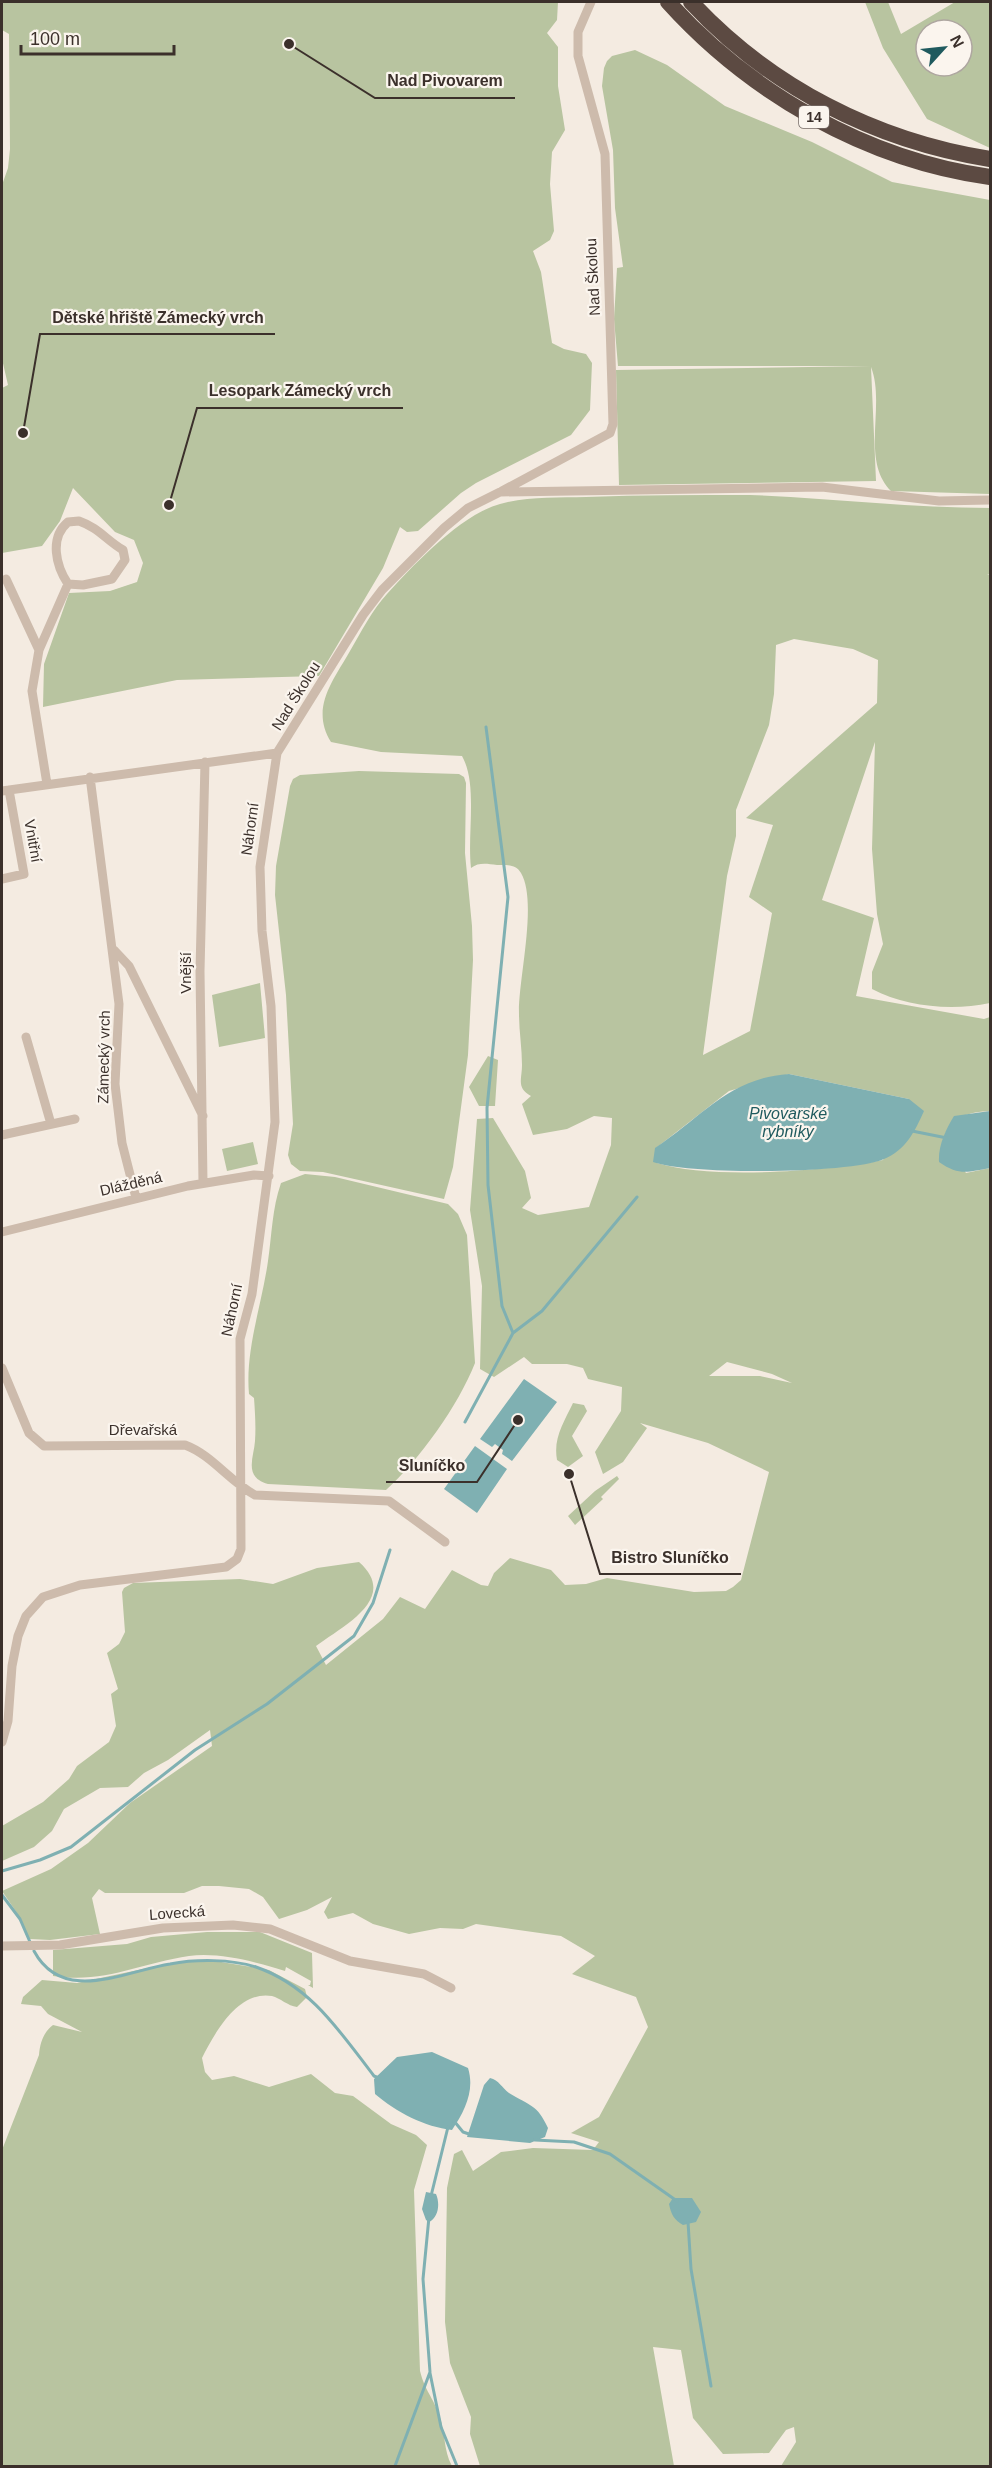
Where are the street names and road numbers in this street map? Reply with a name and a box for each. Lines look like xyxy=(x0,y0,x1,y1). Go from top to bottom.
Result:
road number: 14 xyxy=(799,106,829,128)
street label: Nad Školou xyxy=(582,238,603,316)
street label: Nad Školou xyxy=(268,658,323,733)
street label: Náhorní xyxy=(237,801,262,857)
street label: Vnitřní xyxy=(21,818,46,865)
street label: Vnější xyxy=(177,951,194,994)
street label: Zámecký vrch xyxy=(94,1010,113,1104)
street label: Dlážděná xyxy=(98,1168,164,1199)
street label: Náhorní xyxy=(218,1281,246,1338)
street label: Dřevařská xyxy=(109,1421,178,1438)
street label: Lovecká xyxy=(149,1902,206,1923)

